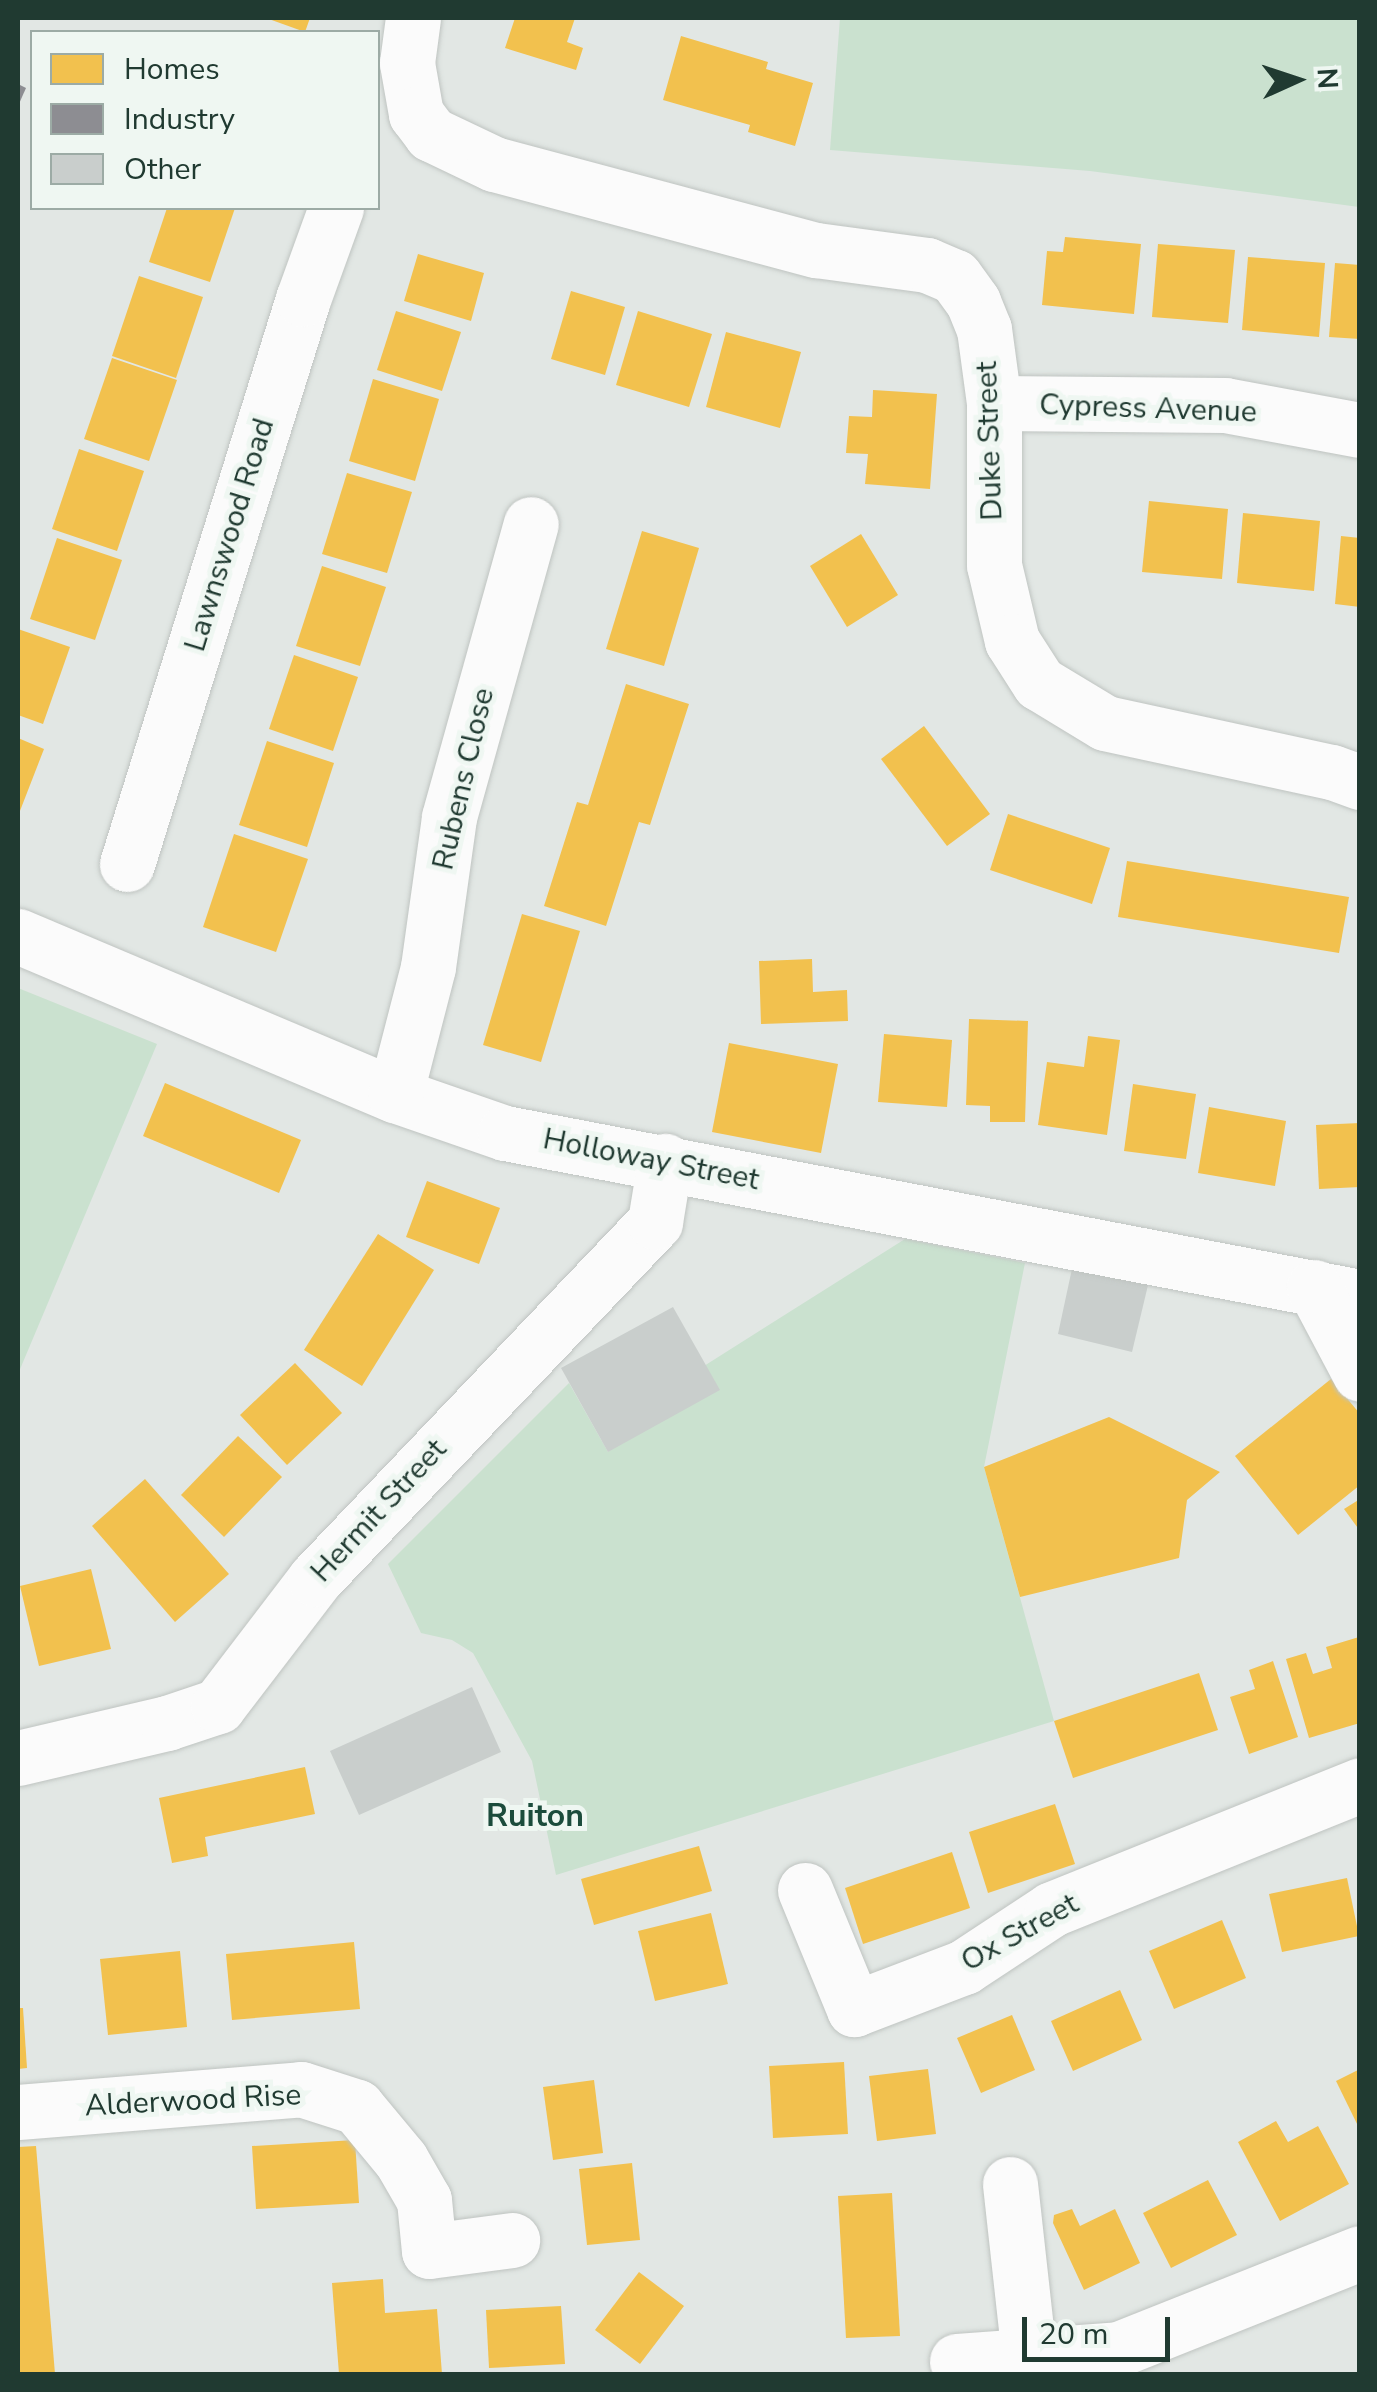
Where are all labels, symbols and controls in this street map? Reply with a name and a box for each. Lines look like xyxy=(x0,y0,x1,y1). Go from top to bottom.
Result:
legend xyxy=(30,30,380,210)
north arrow xyxy=(1247,30,1347,130)
text: Homes xyxy=(124,49,220,90)
text: N xyxy=(1307,67,1346,90)
text: Industry xyxy=(124,99,235,140)
text: Other xyxy=(124,149,201,190)
street label: Duke Street xyxy=(969,361,1011,521)
street label: Cypress Avenue xyxy=(1039,387,1257,431)
street label: Lawnswood Road xyxy=(177,414,283,656)
street label: Rubens Close xyxy=(426,685,502,873)
street label: Holloway Street xyxy=(540,1121,762,1199)
street label: Hermit Street xyxy=(304,1432,454,1590)
district label: Ruiton xyxy=(486,1797,584,1835)
street label: Ox Street xyxy=(955,1886,1085,1980)
street label: Alderwood Rise xyxy=(84,2077,302,2125)
scale bar xyxy=(1027,2297,1174,2359)
text: 20 m xyxy=(1039,2314,1108,2355)

